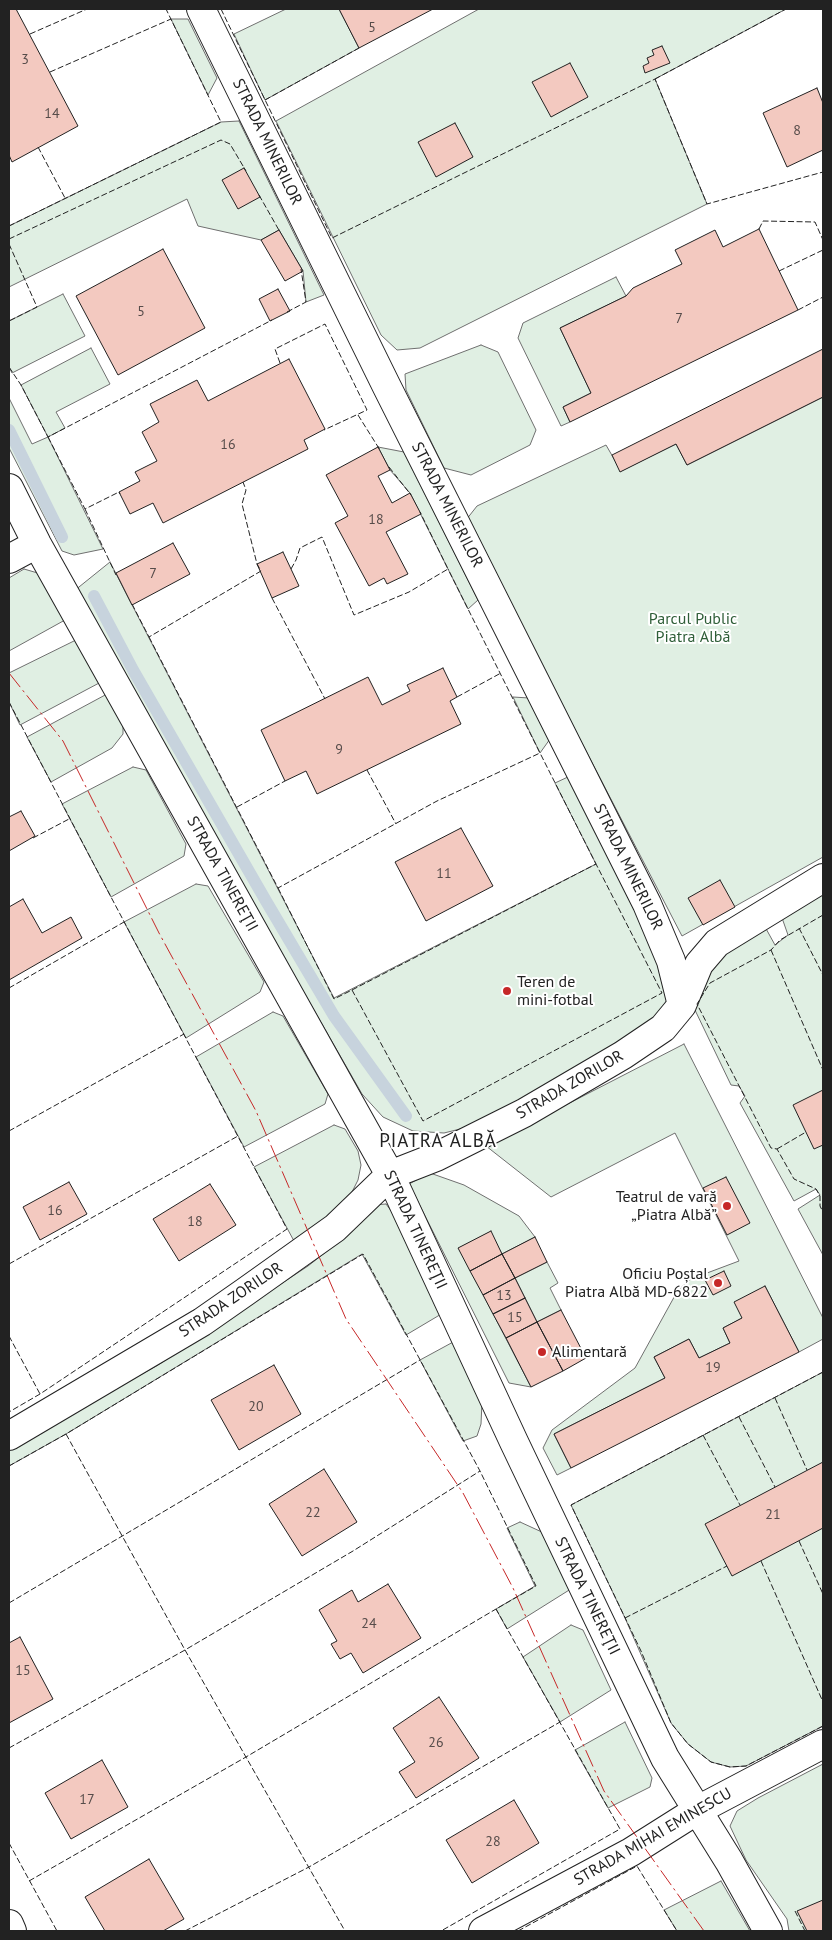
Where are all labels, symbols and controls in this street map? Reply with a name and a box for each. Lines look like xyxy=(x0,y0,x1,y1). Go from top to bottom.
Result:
house number: 5 xyxy=(368,20,376,36)
house number: 3 xyxy=(21,52,29,68)
street label: STRADA MINERILOR xyxy=(228,76,306,208)
house number: 14 xyxy=(44,106,60,122)
house number: 8 xyxy=(793,123,801,139)
house number: 5 xyxy=(137,304,145,320)
house number: 7 xyxy=(675,311,683,327)
house number: 16 xyxy=(220,437,236,453)
street label: STRADA MINERILOR xyxy=(407,439,487,571)
house number: 18 xyxy=(368,512,384,528)
house number: 7 xyxy=(149,566,157,582)
park label: Parcul Public Piatra Albă xyxy=(649,609,737,647)
house number: 9 xyxy=(335,742,343,758)
street label: STRADA MINERILOR xyxy=(589,801,667,933)
street label: STRADA TINEREŢII xyxy=(182,813,262,935)
house number: 11 xyxy=(436,866,452,882)
place label: Teren de mini-fotbal xyxy=(517,972,593,1010)
marker: Teren de mini-fotbal xyxy=(501,985,513,997)
street label: STRADA ZORILOR xyxy=(513,1047,627,1123)
district label: PIATRA ALBĂ xyxy=(378,1131,498,1153)
street label: STRADA TINEREŢII xyxy=(379,1168,451,1292)
place label: Teatrul de vară „Piatra Albă” xyxy=(616,1187,717,1225)
marker: Teatrul de vară „Piatra Albă” xyxy=(721,1200,733,1212)
house number: 16 xyxy=(47,1203,63,1219)
house number: 18 xyxy=(187,1214,203,1230)
street label: STRADA ZORILOR xyxy=(176,1258,286,1342)
place label: Oficiu Poștal Piatra Albă MD-6822 xyxy=(565,1264,708,1302)
marker: Oficiu Poștal Piatra Albă MD-6822 xyxy=(712,1277,724,1289)
house number: 13 xyxy=(496,1288,512,1304)
house number: 15 xyxy=(507,1310,523,1326)
place label: Alimentară xyxy=(552,1342,627,1362)
marker: Alimentară xyxy=(536,1346,548,1358)
house number: 19 xyxy=(705,1360,721,1376)
house number: 20 xyxy=(248,1399,264,1415)
house number: 22 xyxy=(305,1505,321,1521)
house number: 21 xyxy=(765,1507,781,1523)
street label: STRADA TINEREŢII xyxy=(550,1534,624,1658)
house number: 24 xyxy=(361,1616,377,1632)
house number: 15 xyxy=(15,1663,31,1679)
house number: 26 xyxy=(428,1735,444,1751)
street label: STRADA MIHAI EMINESCU xyxy=(571,1784,735,1890)
house number: 17 xyxy=(79,1792,95,1808)
house number: 28 xyxy=(485,1834,501,1850)

